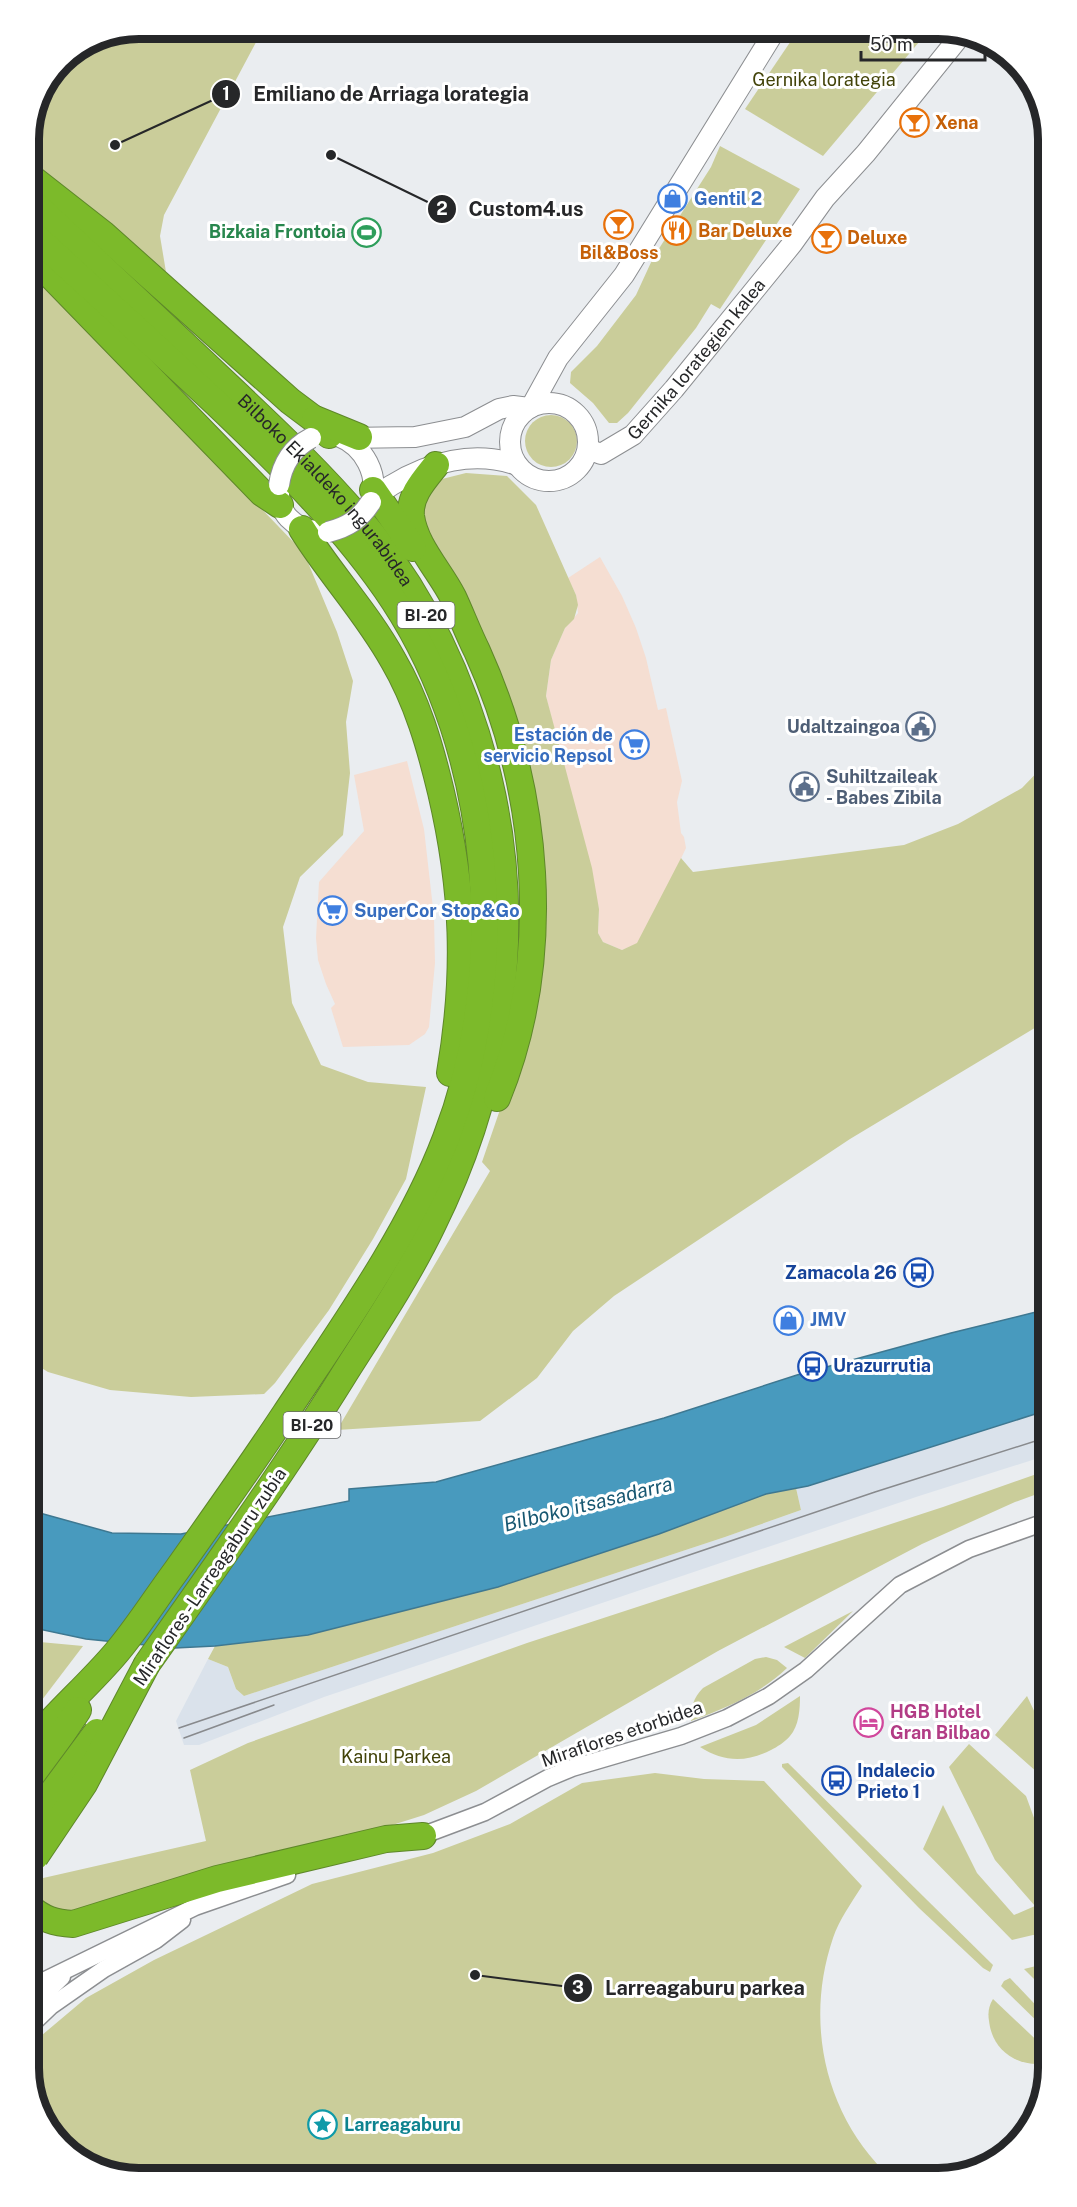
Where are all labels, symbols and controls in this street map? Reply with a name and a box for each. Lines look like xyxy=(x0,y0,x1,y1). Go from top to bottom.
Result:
scale bar xyxy=(861,24,986,62)
text: 50 m xyxy=(870,34,913,55)
park label: Gernika lorategia xyxy=(752,69,896,90)
callout: Emiliano de Arriaga lorategia xyxy=(211,75,541,113)
text: Emiliano de Arriaga lorategia xyxy=(253,82,529,106)
text: 1 xyxy=(222,83,230,104)
bar icon: Xena xyxy=(898,107,930,139)
place label: Xena xyxy=(935,112,979,133)
shop icon: Gentil 2 xyxy=(657,183,689,215)
place label: Gentil 2 xyxy=(694,188,762,209)
callout: Custom4.us xyxy=(427,190,596,228)
text: Custom4.us xyxy=(468,197,584,221)
text: 2 xyxy=(436,198,448,219)
bar icon: Bil&Boss xyxy=(603,208,635,240)
restaurant icon: Bar Deluxe xyxy=(661,215,693,247)
sports icon: Bizkaia Frontoia xyxy=(351,216,383,248)
place label: Bar Deluxe xyxy=(698,220,792,241)
place label: Bizkaia Frontoia xyxy=(209,221,346,242)
bar icon: Deluxe xyxy=(810,222,842,254)
place label: Deluxe xyxy=(847,227,907,248)
place label: Bil&Boss xyxy=(580,242,658,263)
street label: Gernika lorategien kalea xyxy=(623,274,770,444)
street label: Bilboko Ekialdeko ingurabidea xyxy=(234,390,417,590)
road number: BI-20 xyxy=(398,602,454,628)
public building icon: Udaltzaingoa xyxy=(905,711,937,743)
place label: Udaltzaingoa xyxy=(787,716,900,737)
place label: Estación de servicio Repsol xyxy=(483,724,613,766)
supermarket icon: Estación de servicio Repsol xyxy=(618,729,650,761)
place label: Suhiltzaileak - Babes Zibila xyxy=(826,766,942,808)
public building icon: Suhiltzaileak - Babes Zibila xyxy=(789,771,821,803)
supermarket icon: SuperCor Stop&Go xyxy=(317,895,349,927)
place label: SuperCor Stop&Go xyxy=(354,900,520,921)
bus stop icon: Zamacola 26 xyxy=(902,1257,934,1289)
place label: Zamacola 26 xyxy=(785,1262,897,1283)
shop icon: JMV xyxy=(773,1304,805,1336)
place label: JMV xyxy=(810,1309,847,1330)
bus stop icon: Urazurrutia xyxy=(796,1350,828,1382)
place label: Urazurrutia xyxy=(833,1355,931,1376)
road number: BI-20 xyxy=(284,1412,340,1438)
street label: Miraflores - Larreagaburu zubia xyxy=(129,1464,290,1690)
water label: Bilboko itsasadarra xyxy=(501,1471,675,1537)
street label: Miraflores etorbidea xyxy=(539,1696,705,1771)
place label: HGB Hotel Gran Bilbao xyxy=(890,1701,990,1743)
hotel icon: HGB Hotel Gran Bilbao xyxy=(853,1706,885,1738)
park label: Kainu Parkea xyxy=(341,1746,451,1767)
place label: Indalecio Prieto 1 xyxy=(857,1760,935,1802)
bus stop icon: Indalecio Prieto 1 xyxy=(820,1765,852,1797)
callout: Larreagaburu parkea xyxy=(563,1969,817,2007)
text: Larreagaburu parkea xyxy=(605,1976,805,2000)
text: 3 xyxy=(572,1977,584,1998)
place icon: Larreagaburu xyxy=(307,2109,339,2141)
place label: Larreagaburu xyxy=(344,2114,461,2135)

